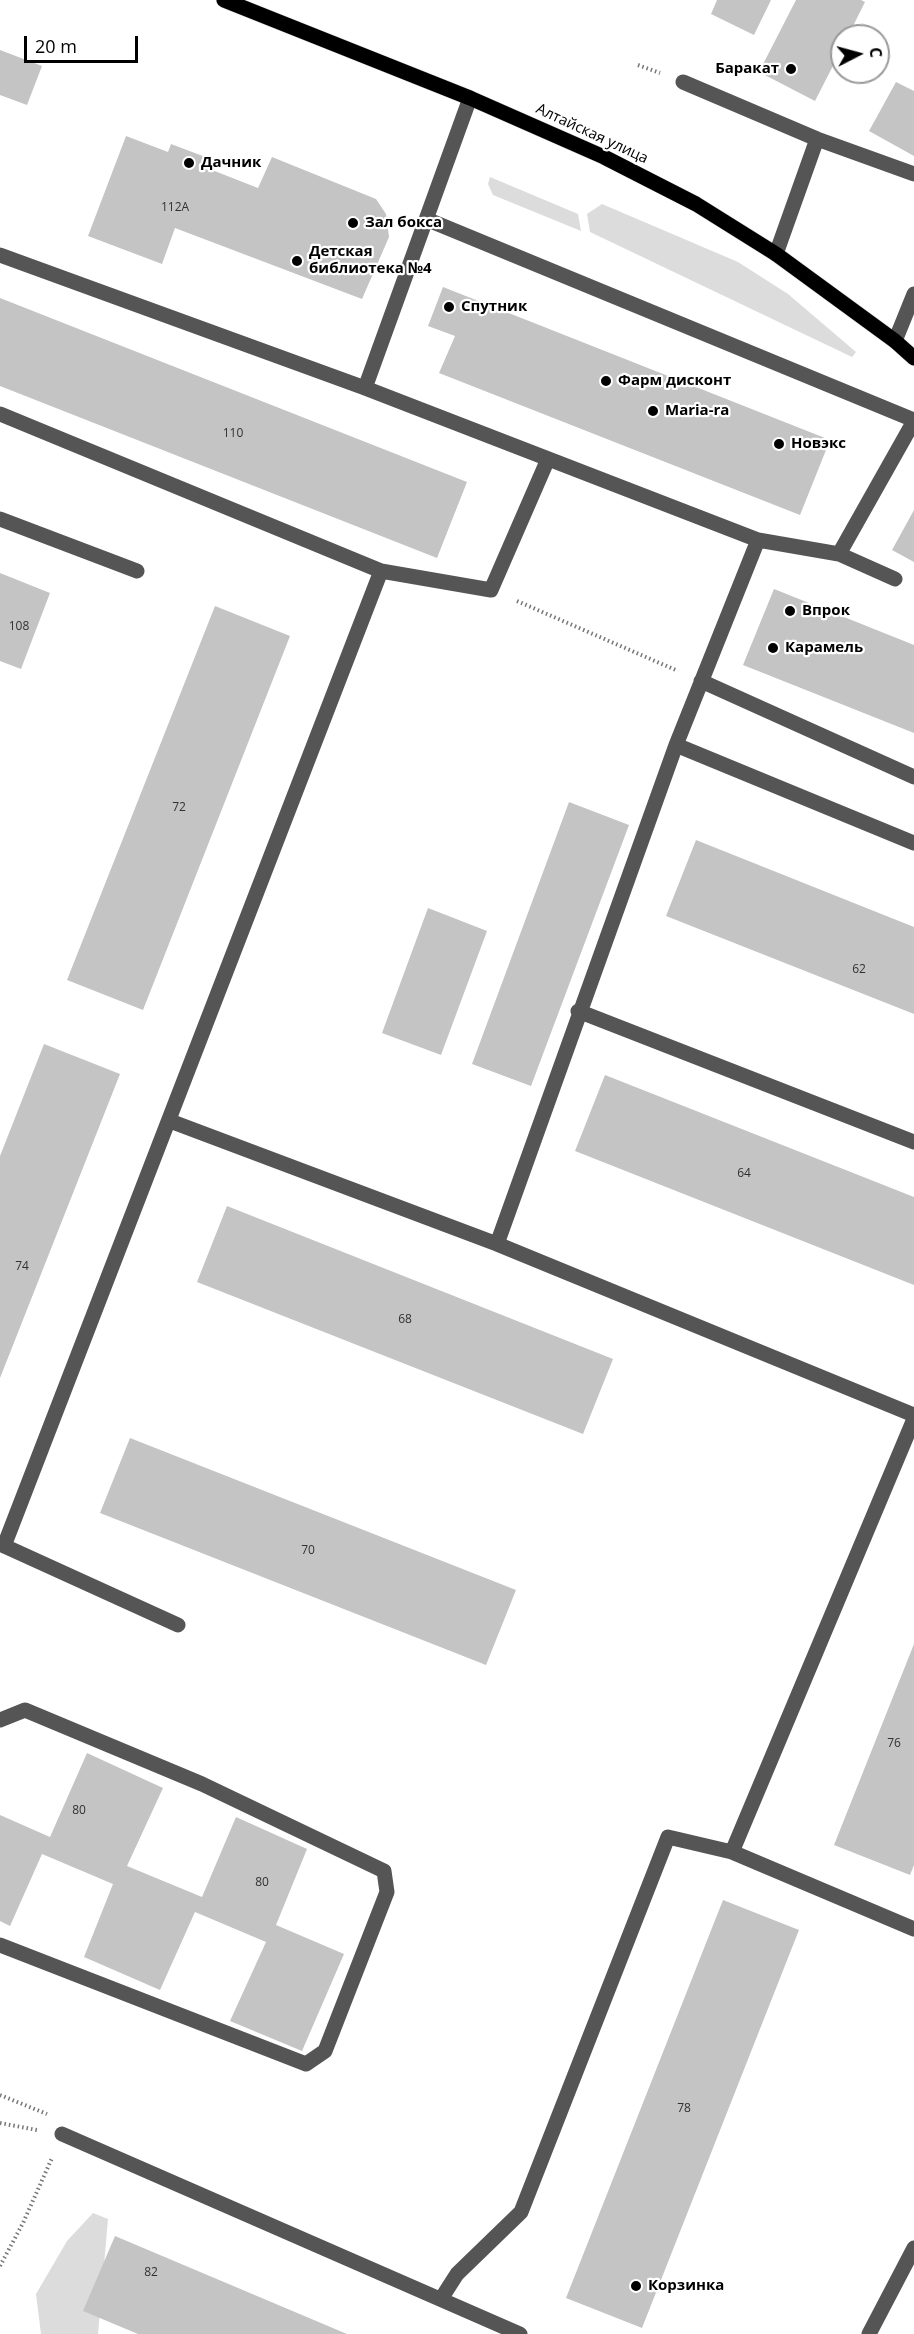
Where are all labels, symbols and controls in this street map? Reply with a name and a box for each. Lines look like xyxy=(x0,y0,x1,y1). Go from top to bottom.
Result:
scale bar xyxy=(27,24,141,62)
north arrow xyxy=(830,24,890,84)
text: 20 m xyxy=(35,34,77,58)
text: С xyxy=(864,46,887,59)
place label: Баракат xyxy=(715,60,779,78)
marker: Баракат xyxy=(784,62,798,76)
street label: Алтайская улица xyxy=(533,100,651,168)
place label: Дачник xyxy=(201,154,261,172)
marker: Дачник xyxy=(182,156,196,170)
house number: 112А xyxy=(161,201,189,215)
place label: Зал бокса xyxy=(365,214,442,232)
marker: Зал бокса xyxy=(346,216,360,230)
place label: Детская библиотека №4 xyxy=(309,243,432,278)
marker: Детская библиотека №4 xyxy=(290,254,304,268)
place label: Спутник xyxy=(461,298,527,316)
marker: Спутник xyxy=(442,300,456,314)
place label: Фарм дисконт xyxy=(618,372,731,390)
marker: Фарм дисконт xyxy=(599,374,613,388)
place label: Maria-ra xyxy=(665,402,729,420)
marker: Maria-ra xyxy=(646,404,660,418)
house number: 110 xyxy=(223,427,243,441)
place label: Новэкс xyxy=(791,435,846,453)
marker: Новэкс xyxy=(772,437,786,451)
place label: Впрок xyxy=(802,602,850,620)
marker: Впрок xyxy=(783,604,797,618)
house number: 108 xyxy=(9,620,29,634)
place label: Карамель xyxy=(785,639,863,657)
marker: Карамель xyxy=(766,641,780,655)
house number: 72 xyxy=(172,801,186,815)
house number: 62 xyxy=(852,963,866,977)
house number: 64 xyxy=(737,1167,751,1181)
house number: 74 xyxy=(15,1260,29,1274)
house number: 68 xyxy=(398,1313,412,1327)
house number: 70 xyxy=(301,1544,315,1558)
house number: 76 xyxy=(887,1737,901,1751)
house number: 80 xyxy=(72,1804,86,1818)
house number: 80 xyxy=(255,1876,269,1890)
house number: 78 xyxy=(677,2102,691,2116)
house number: 82 xyxy=(144,2266,158,2280)
place label: Корзинка xyxy=(648,2277,724,2295)
marker: Корзинка xyxy=(629,2279,643,2293)

